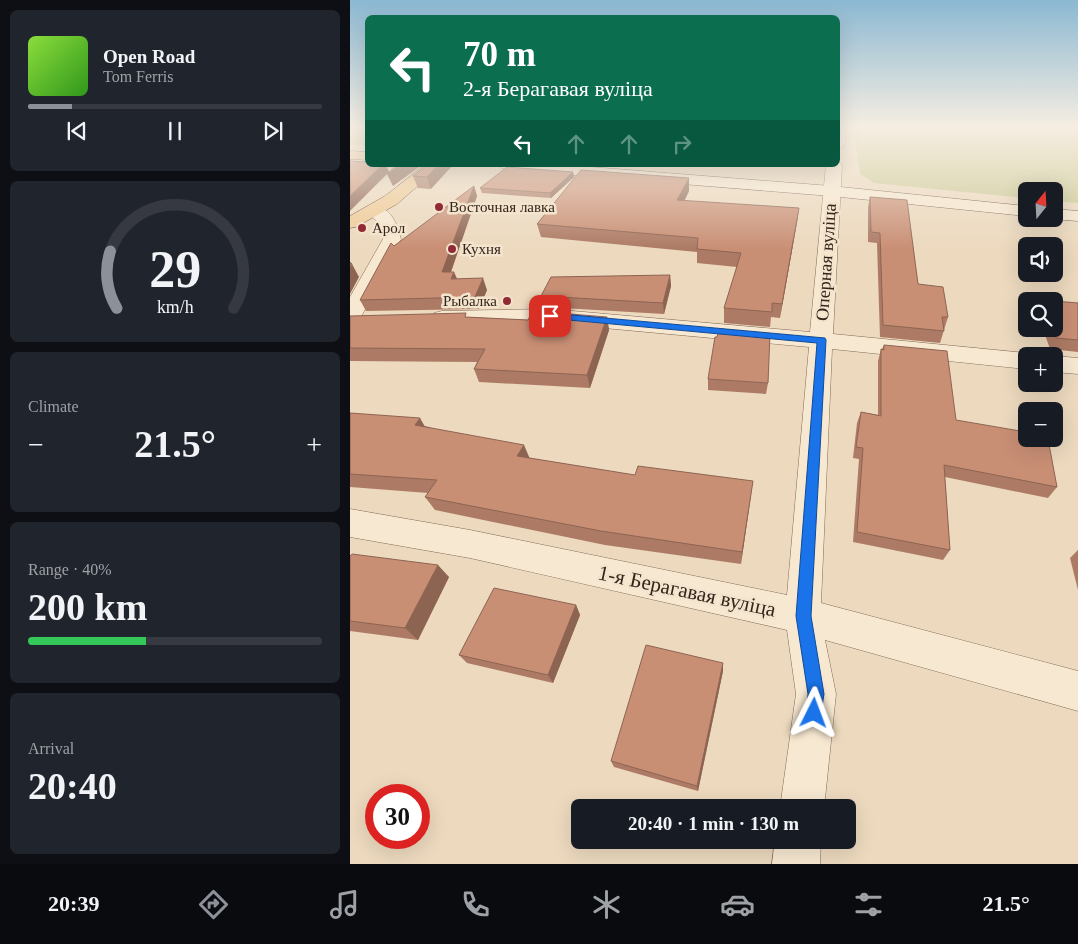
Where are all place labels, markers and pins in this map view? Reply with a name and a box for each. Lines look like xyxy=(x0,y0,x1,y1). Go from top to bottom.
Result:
place label: Восточная лавка xyxy=(449,199,555,215)
marker: Восточная лавка xyxy=(433,201,445,213)
place label: Арол xyxy=(372,220,406,236)
marker: Арол xyxy=(356,222,368,234)
place label: Кухня xyxy=(462,241,501,257)
marker: Кухня xyxy=(446,243,458,255)
place label: Рыбалка xyxy=(443,293,497,309)
marker: Рыбалка xyxy=(501,295,513,307)
pin xyxy=(529,295,571,337)

